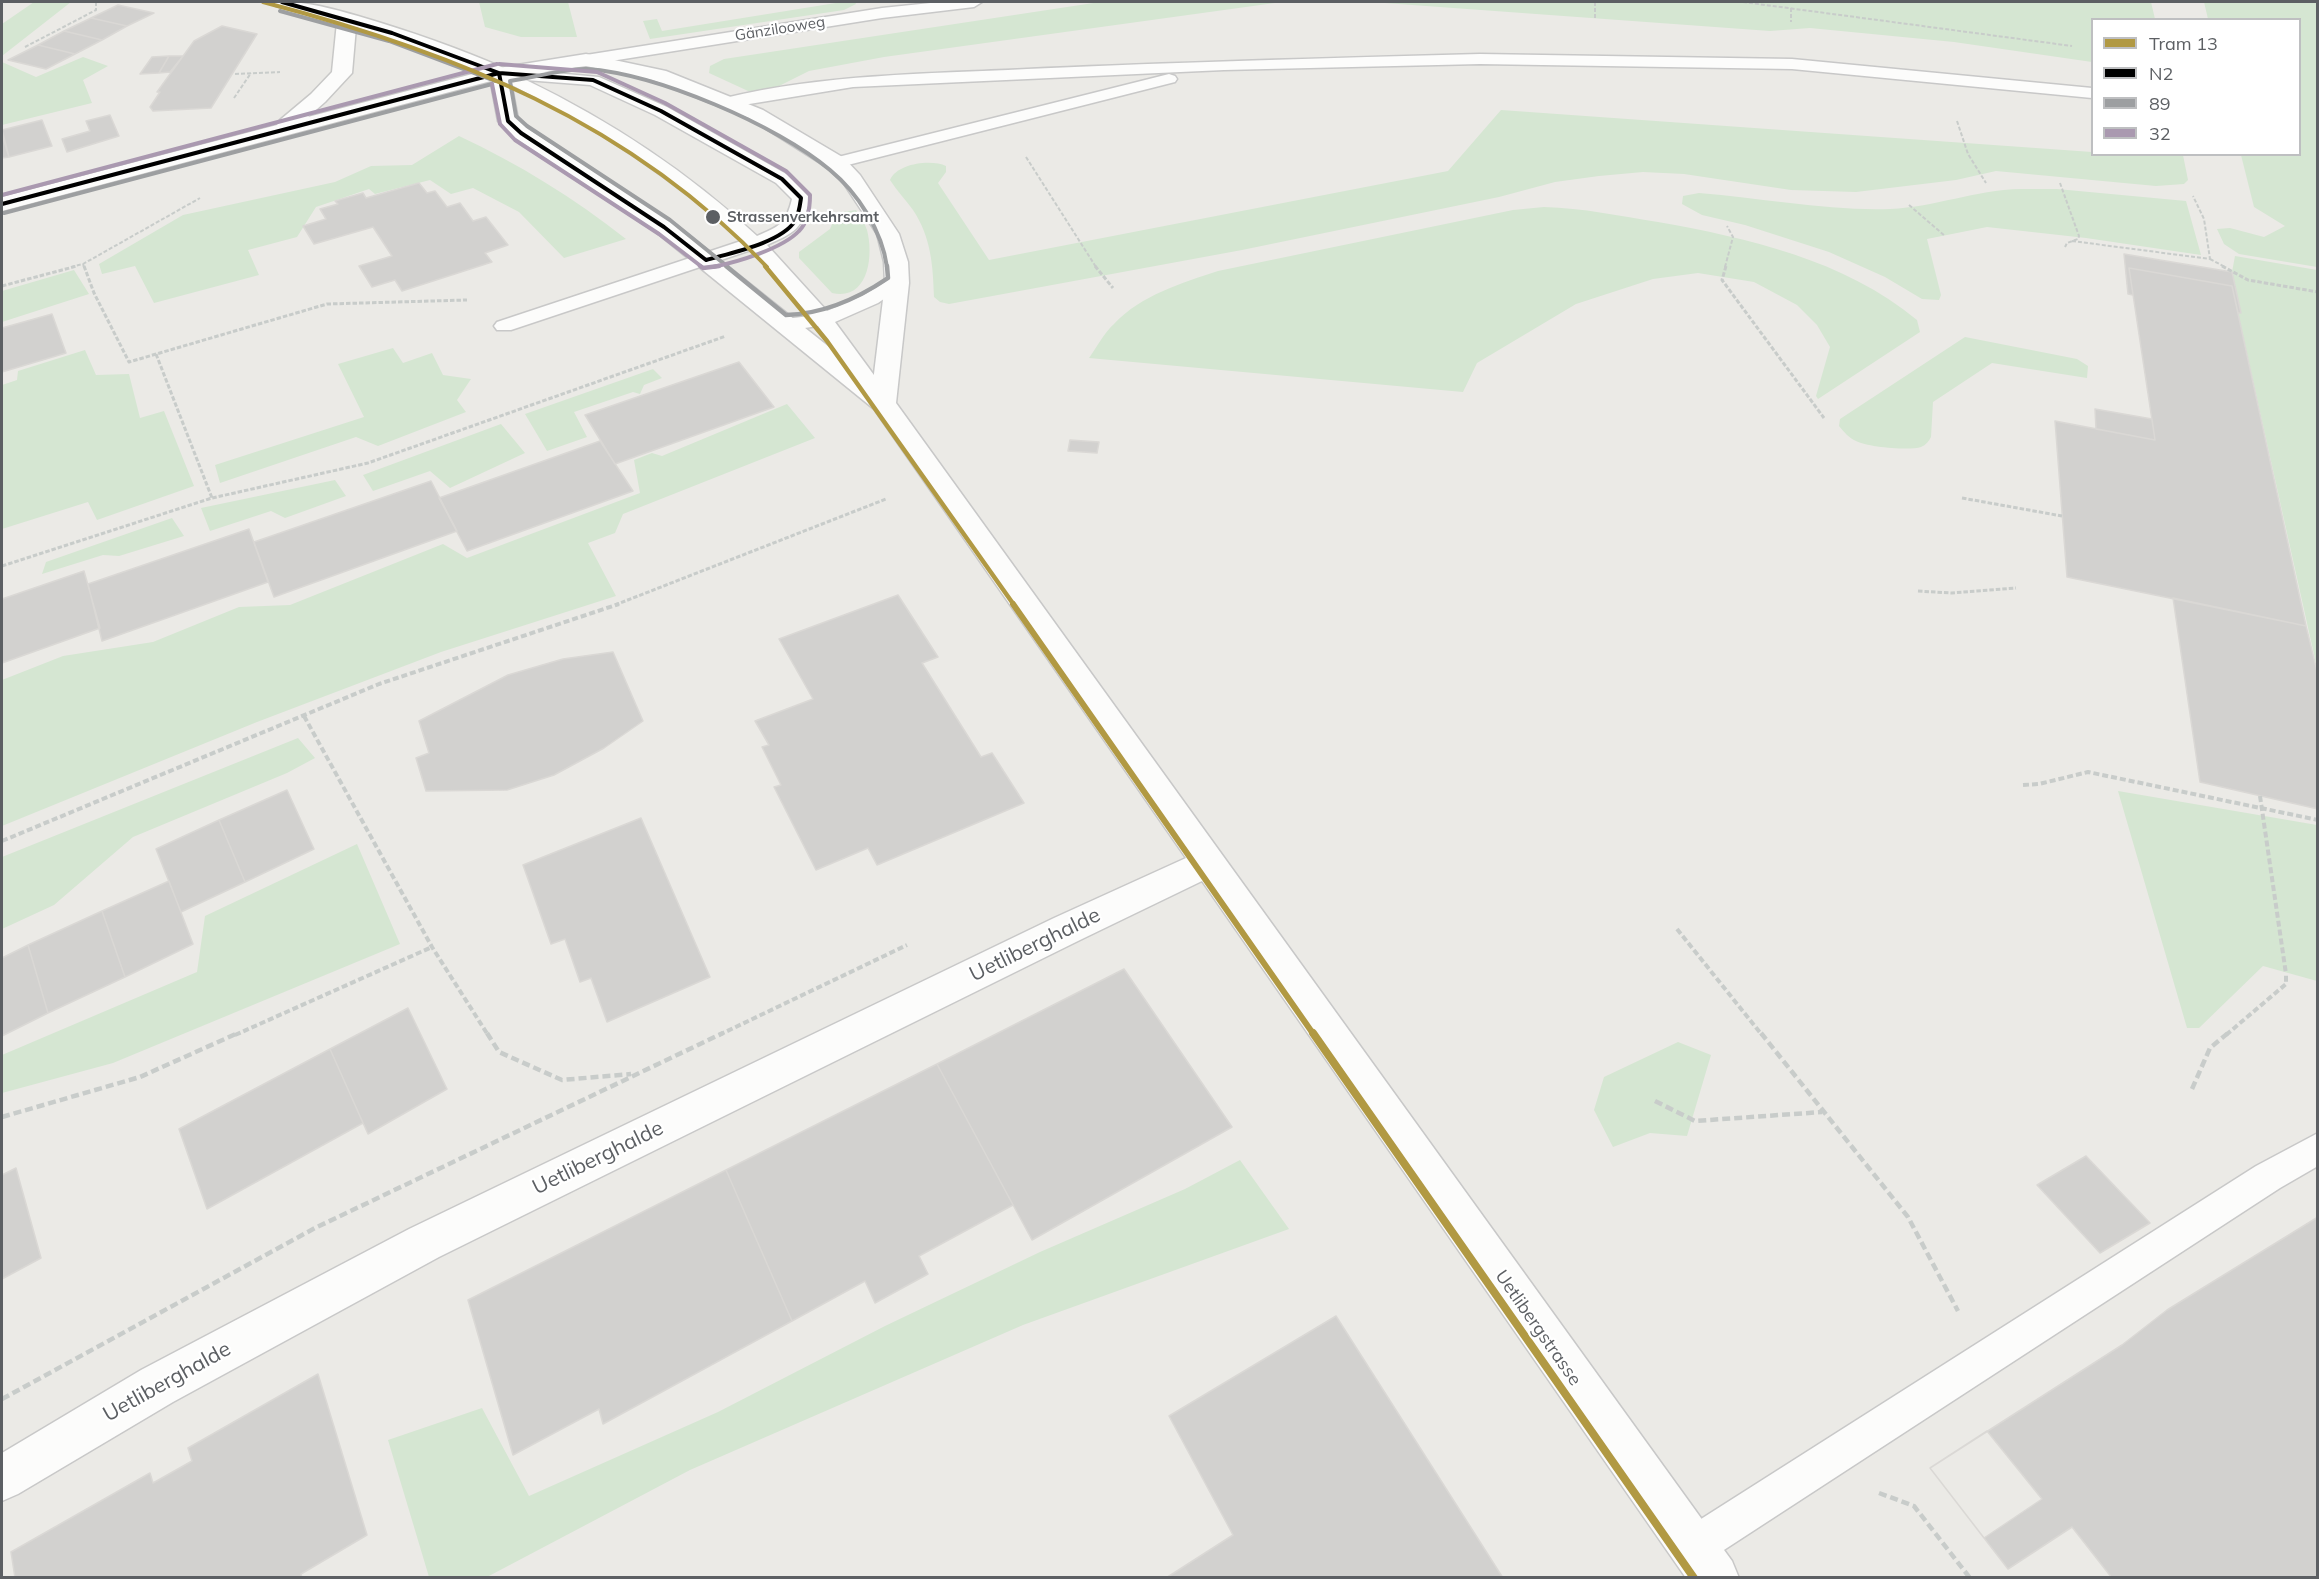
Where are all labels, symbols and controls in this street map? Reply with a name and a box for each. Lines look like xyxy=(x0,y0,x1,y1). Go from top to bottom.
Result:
street label: Gänzilooweg xyxy=(734,13,826,45)
legend xyxy=(2091,18,2301,156)
text: Tram 13 xyxy=(2149,32,2218,55)
text: N2 xyxy=(2149,62,2173,85)
text: 89 xyxy=(2149,92,2171,115)
text: 32 xyxy=(2149,122,2171,145)
marker: Strassenverkehrsamt xyxy=(704,208,722,226)
place label: Strassenverkehrsamt xyxy=(727,208,879,226)
street label: Uetliberghalde xyxy=(966,903,1104,987)
street label: Uetliberghalde xyxy=(529,1116,667,1200)
street label: Uetlibergstrasse xyxy=(1490,1266,1586,1390)
street label: Uetliberghalde xyxy=(99,1337,235,1427)

